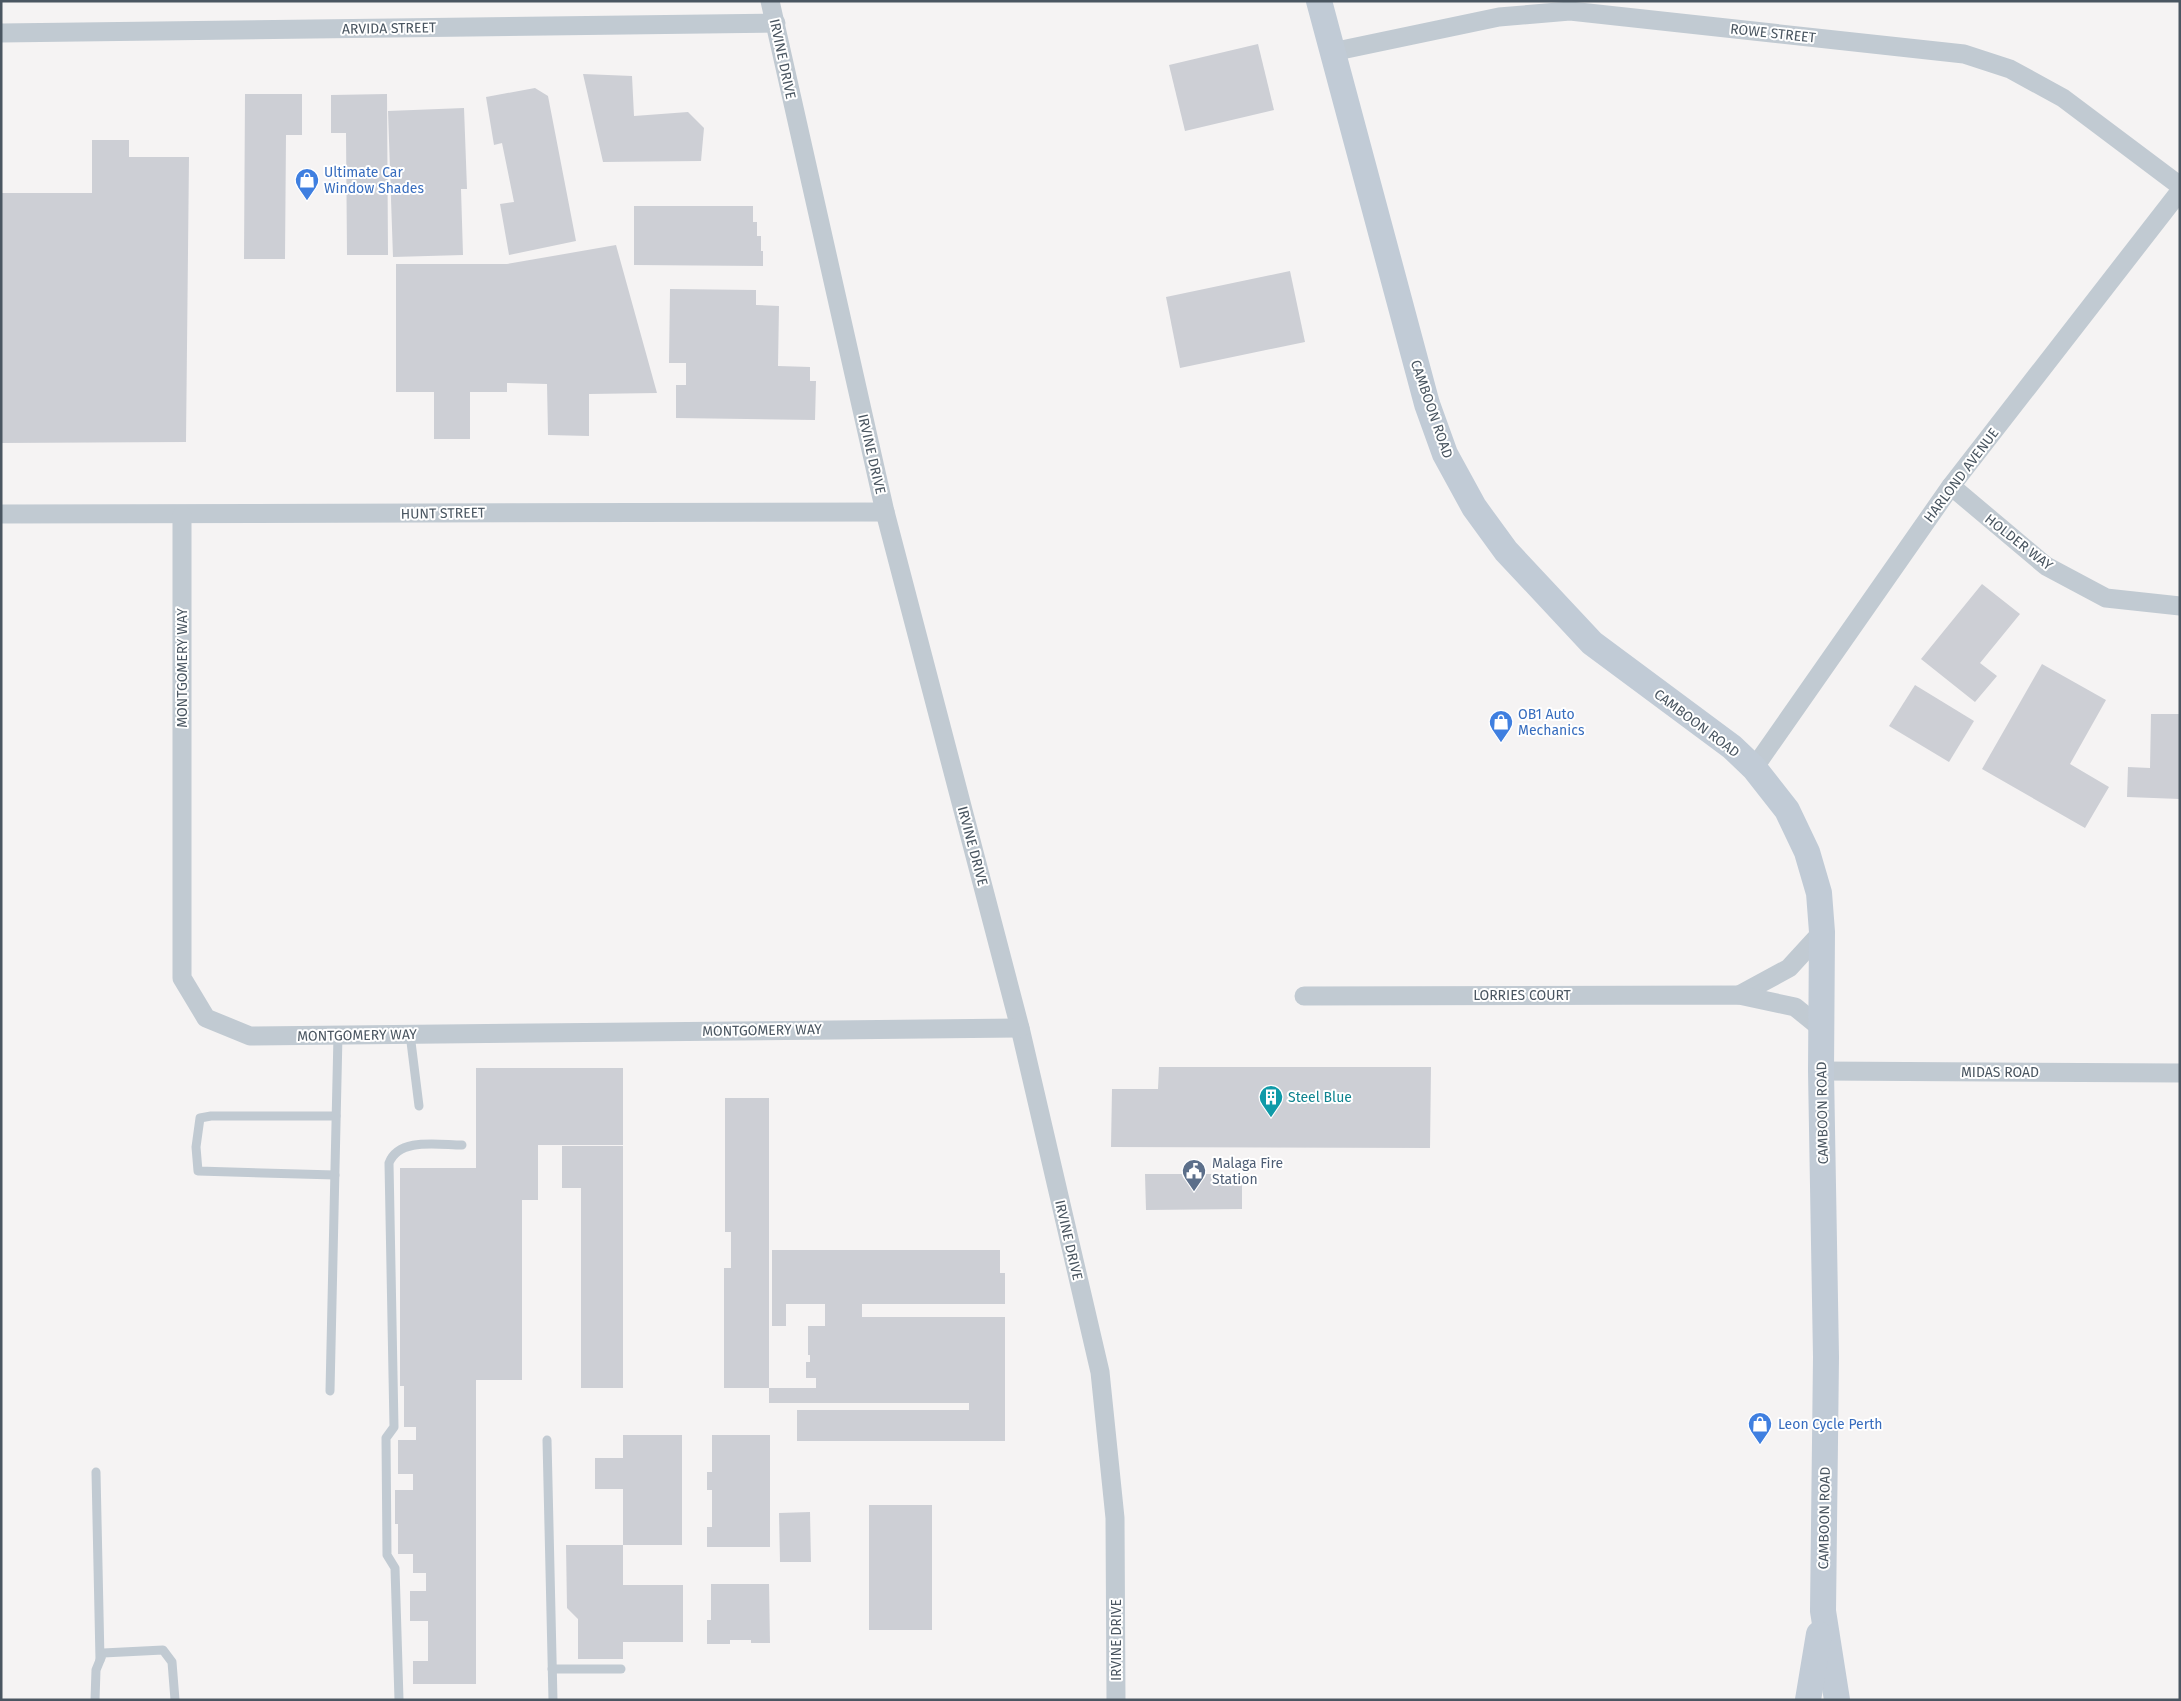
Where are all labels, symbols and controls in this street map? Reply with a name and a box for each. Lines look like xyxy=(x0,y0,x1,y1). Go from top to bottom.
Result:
street label: IRVINE DRIVE xyxy=(766,17,799,101)
street label: ARVIDA STREET xyxy=(342,19,437,38)
street label: ROWE STREET xyxy=(1729,21,1817,47)
place label: Ultimate Car Window Shades xyxy=(324,164,424,197)
shop icon: Ultimate Car Window Shades xyxy=(294,167,320,201)
street label: CAMBOON ROAD xyxy=(1407,358,1456,461)
street label: IRVINE DRIVE xyxy=(854,412,889,496)
street label: HARLOND AVENUE xyxy=(1920,425,2002,526)
street label: HUNT STREET xyxy=(401,504,486,523)
street label: HOLDER WAY xyxy=(1981,511,2056,574)
street label: MONTGOMERY WAY xyxy=(174,608,191,728)
street label: CAMBOON ROAD xyxy=(1651,686,1743,761)
place label: OB1 Auto Mechanics xyxy=(1518,706,1585,739)
shop icon: OB1 Auto Mechanics xyxy=(1488,709,1514,743)
street label: IRVINE DRIVE xyxy=(954,804,991,888)
street label: LORRIES COURT xyxy=(1473,987,1572,1004)
street label: MONTGOMERY WAY xyxy=(702,1021,822,1040)
street label: MONTGOMERY WAY xyxy=(297,1026,417,1045)
street label: CAMBOON ROAD xyxy=(1813,1061,1832,1165)
street label: MIDAS ROAD xyxy=(1961,1064,2039,1081)
building icon: Steel Blue xyxy=(1258,1084,1284,1118)
place label: Steel Blue xyxy=(1288,1089,1352,1106)
place label: Malaga Fire Station xyxy=(1212,1155,1283,1188)
public building icon: Malaga Fire Station xyxy=(1181,1158,1207,1192)
street label: IRVINE DRIVE xyxy=(1051,1198,1086,1282)
shop icon: Leon Cycle Perth xyxy=(1747,1411,1773,1445)
place label: Leon Cycle Perth xyxy=(1778,1416,1882,1433)
street label: CAMBOON ROAD xyxy=(1815,1466,1834,1570)
street label: IRVINE DRIVE xyxy=(1108,1599,1125,1681)

